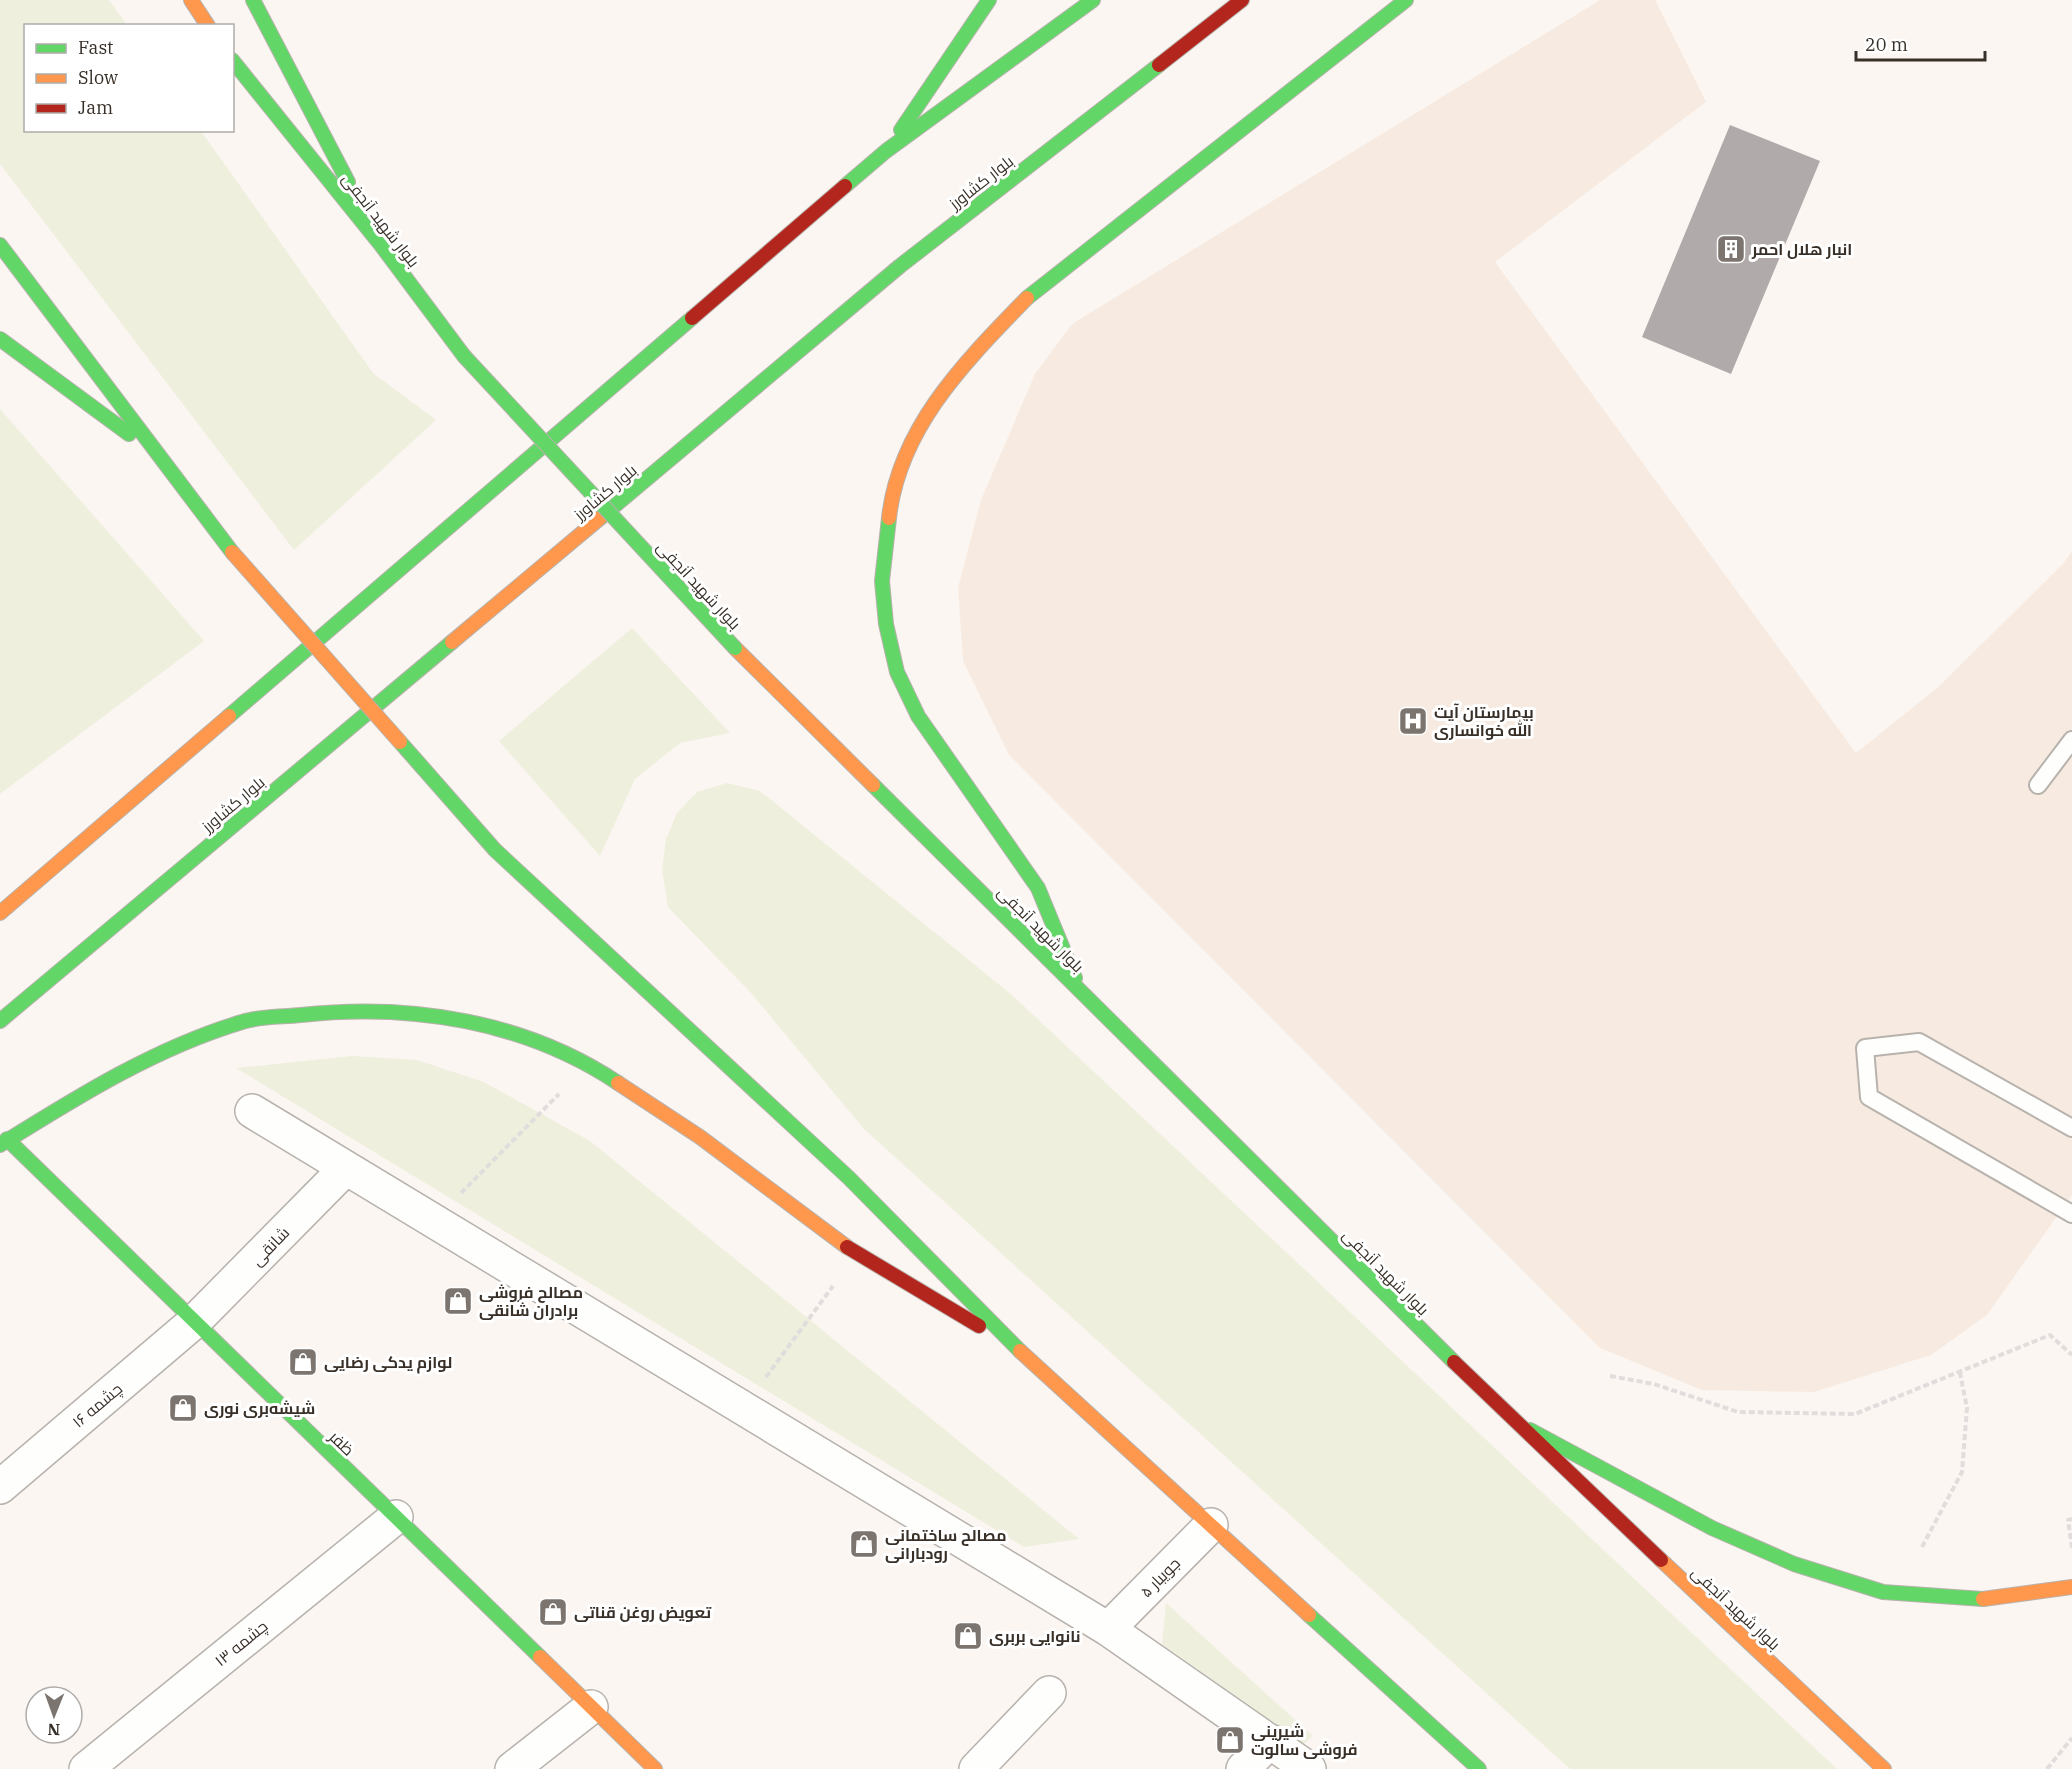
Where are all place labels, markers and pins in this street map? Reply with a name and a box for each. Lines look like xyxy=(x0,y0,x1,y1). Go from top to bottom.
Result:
building icon: انبار هلال احمر xyxy=(1715,233,1747,265)
place label: انبار هلال احمر xyxy=(1751,239,1852,259)
place label: بیمارستان آیت الله خوانساری xyxy=(1434,702,1534,740)
hospital icon: بیمارستان آیت الله خوانساری xyxy=(1397,705,1429,737)
place label: مصالح فروشی برادران شانقی xyxy=(479,1282,583,1320)
shop icon: مصالح فروشی برادران شانقی xyxy=(442,1285,474,1317)
shop icon: لوازم یدکی رضایی xyxy=(287,1346,319,1378)
place label: لوازم یدکی رضایی xyxy=(324,1352,452,1374)
shop icon: شیشه‌بری نوری xyxy=(167,1392,199,1424)
place label: شیشه‌بری نوری xyxy=(204,1398,315,1418)
place label: مصالح ساختمانی رودبارانی xyxy=(885,1525,1007,1563)
shop icon: مصالح ساختمانی رودبارانی xyxy=(848,1528,880,1560)
shop icon: تعویض روغن قناتی xyxy=(537,1596,569,1628)
place label: تعویض روغن قناتی xyxy=(574,1602,712,1622)
shop icon: نانوایی بربری xyxy=(952,1620,984,1652)
place label: نانوایی بربری xyxy=(989,1626,1081,1646)
place label: شیرینی فروشی سالوت xyxy=(1251,1721,1358,1759)
shop icon: شیرینی فروشی سالوت xyxy=(1214,1724,1246,1756)

